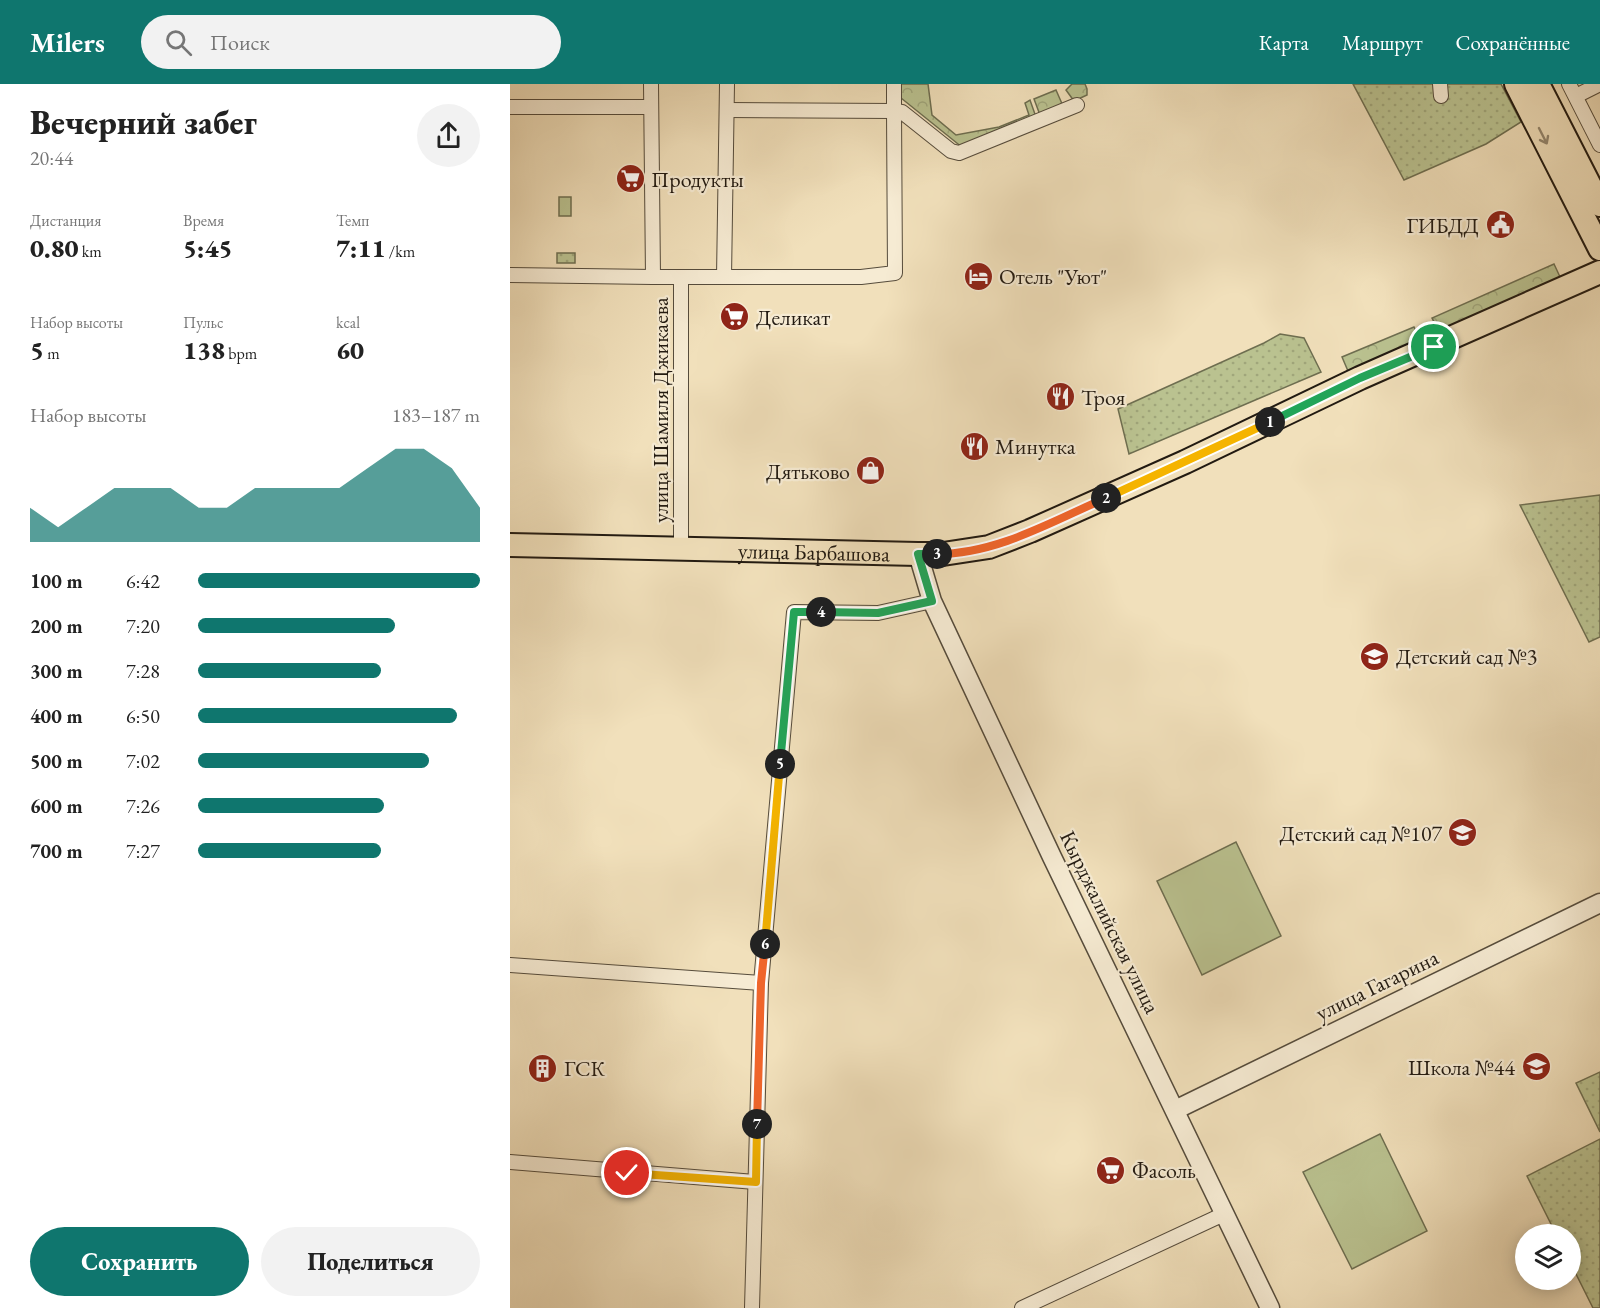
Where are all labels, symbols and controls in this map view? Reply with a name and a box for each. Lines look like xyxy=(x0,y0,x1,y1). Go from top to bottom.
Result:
search box xyxy=(141,15,561,69)
text: Milers xyxy=(30,24,105,60)
icon: search xyxy=(162,26,195,59)
text: Поиск xyxy=(210,28,270,57)
text: Карта xyxy=(1259,29,1309,56)
text: Маршрут xyxy=(1342,29,1423,56)
text: Сохранённые xyxy=(1456,29,1570,56)
text: Вечерний забег xyxy=(30,101,257,144)
button: share xyxy=(417,104,480,167)
one-way arrow xyxy=(1537,127,1549,145)
text: 20:44 xyxy=(30,145,73,171)
supermarket icon: Продукты xyxy=(614,163,646,195)
place label: Продукты xyxy=(651,165,744,194)
public building icon: ГИБДД xyxy=(1484,209,1516,241)
text: Дистанция xyxy=(30,210,101,231)
text: Время xyxy=(183,210,224,231)
text: Темп xyxy=(336,210,369,231)
place label: ГИБДД xyxy=(1406,211,1479,240)
text: 0.80 xyxy=(30,231,79,265)
text: 5:45 xyxy=(183,231,233,265)
text: 7:11 xyxy=(336,231,386,265)
text: km xyxy=(79,241,102,262)
text: /km xyxy=(386,241,415,262)
hotel icon: Отель "Уют" xyxy=(962,260,994,292)
place label: Отель "Уют" xyxy=(999,262,1107,291)
street label: улица Шамиля Джикаева xyxy=(646,297,675,523)
supermarket icon: Деликат xyxy=(719,301,751,333)
place label: Деликат xyxy=(756,303,830,332)
text: Набор высоты xyxy=(30,312,123,333)
text: Пульс xyxy=(183,312,224,333)
text: kcal xyxy=(336,312,360,333)
pin xyxy=(1408,321,1459,372)
icon: arrive xyxy=(1417,330,1450,363)
text: 5 xyxy=(30,333,44,367)
text: 138 xyxy=(183,333,225,367)
text: 60 xyxy=(336,333,364,367)
text: m xyxy=(44,343,60,364)
text: bpm xyxy=(225,343,257,364)
restaurant icon: Троя xyxy=(1044,381,1076,413)
place label: Троя xyxy=(1081,383,1126,412)
text: Набор высоты xyxy=(30,402,146,428)
text: 183–187 m xyxy=(392,402,480,428)
pin: 1 xyxy=(1255,407,1285,437)
text: 1 xyxy=(1266,411,1274,432)
restaurant icon: Минутка xyxy=(958,430,990,462)
place label: Минутка xyxy=(995,432,1076,461)
shop icon: Дятьково xyxy=(855,455,887,487)
place label: Дятьково xyxy=(766,457,850,486)
pin: 2 xyxy=(1091,483,1121,513)
text: 2 xyxy=(1102,487,1110,508)
street label: улица Барбашова xyxy=(738,536,890,568)
pin: 3 xyxy=(922,539,952,569)
text: 3 xyxy=(933,543,941,564)
text: 100 m xyxy=(30,568,83,594)
text: 6:42 xyxy=(126,568,160,594)
pin: 4 xyxy=(806,597,836,627)
text: 4 xyxy=(817,601,825,622)
text: 200 m xyxy=(30,613,83,639)
text: 7:20 xyxy=(126,613,160,639)
school or university icon: Детский сад №3 xyxy=(1359,640,1391,672)
place label: Детский сад №3 xyxy=(1396,642,1537,671)
text: 300 m xyxy=(30,658,83,684)
text: 7:28 xyxy=(126,658,160,684)
text: 400 m xyxy=(30,703,83,729)
text: 6:50 xyxy=(126,703,160,729)
text: 500 m xyxy=(30,748,83,774)
text: 7:02 xyxy=(126,748,160,774)
pin: 5 xyxy=(765,749,795,779)
text: 5 xyxy=(776,753,784,774)
text: 600 m xyxy=(30,793,83,819)
text: 7:26 xyxy=(126,793,160,819)
school or university icon: Детский сад №107 xyxy=(1447,817,1479,849)
place label: Детский сад №107 xyxy=(1280,819,1442,848)
street label: Кырджалийская улица xyxy=(1053,826,1167,1018)
text: 700 m xyxy=(30,838,83,864)
text: 7:27 xyxy=(126,838,160,864)
pin: 6 xyxy=(750,929,780,959)
text: 6 xyxy=(761,933,769,954)
street label: улица Гагарина xyxy=(1311,943,1443,1027)
school or university icon: Школа №44 xyxy=(1520,1051,1552,1083)
building icon: ГСК xyxy=(527,1052,559,1084)
place label: Школа №44 xyxy=(1408,1053,1515,1082)
place label: ГСК xyxy=(564,1054,606,1083)
pin: 7 xyxy=(742,1109,772,1139)
text: 7 xyxy=(753,1113,761,1134)
pin xyxy=(601,1147,652,1198)
supermarket icon: Фасоль xyxy=(1095,1154,1127,1186)
icon: check xyxy=(610,1156,643,1189)
place label: Фасоль xyxy=(1132,1156,1196,1185)
map controls xyxy=(1515,1224,1581,1290)
button: layers xyxy=(1515,1224,1581,1290)
button: Сохранить xyxy=(30,1227,249,1296)
button: Поделиться xyxy=(261,1227,480,1296)

